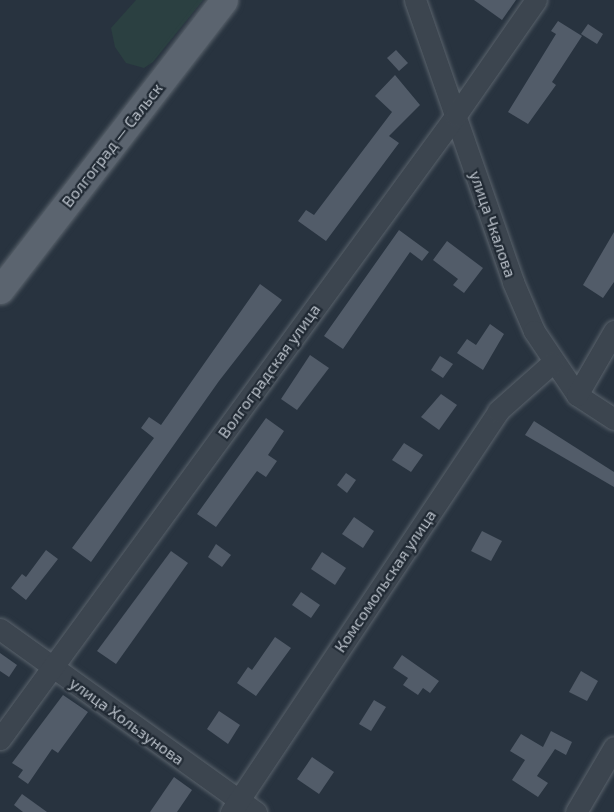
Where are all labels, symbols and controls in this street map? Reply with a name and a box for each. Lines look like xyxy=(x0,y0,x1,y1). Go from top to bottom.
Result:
street label: Волгоград — Сальск xyxy=(58,79,166,211)
street label: улица Чкалова xyxy=(466,168,520,280)
street label: Волгоградская улица xyxy=(214,300,324,442)
street label: Комсомольская улица xyxy=(330,506,440,656)
street label: улица Хользунова xyxy=(66,673,188,769)

